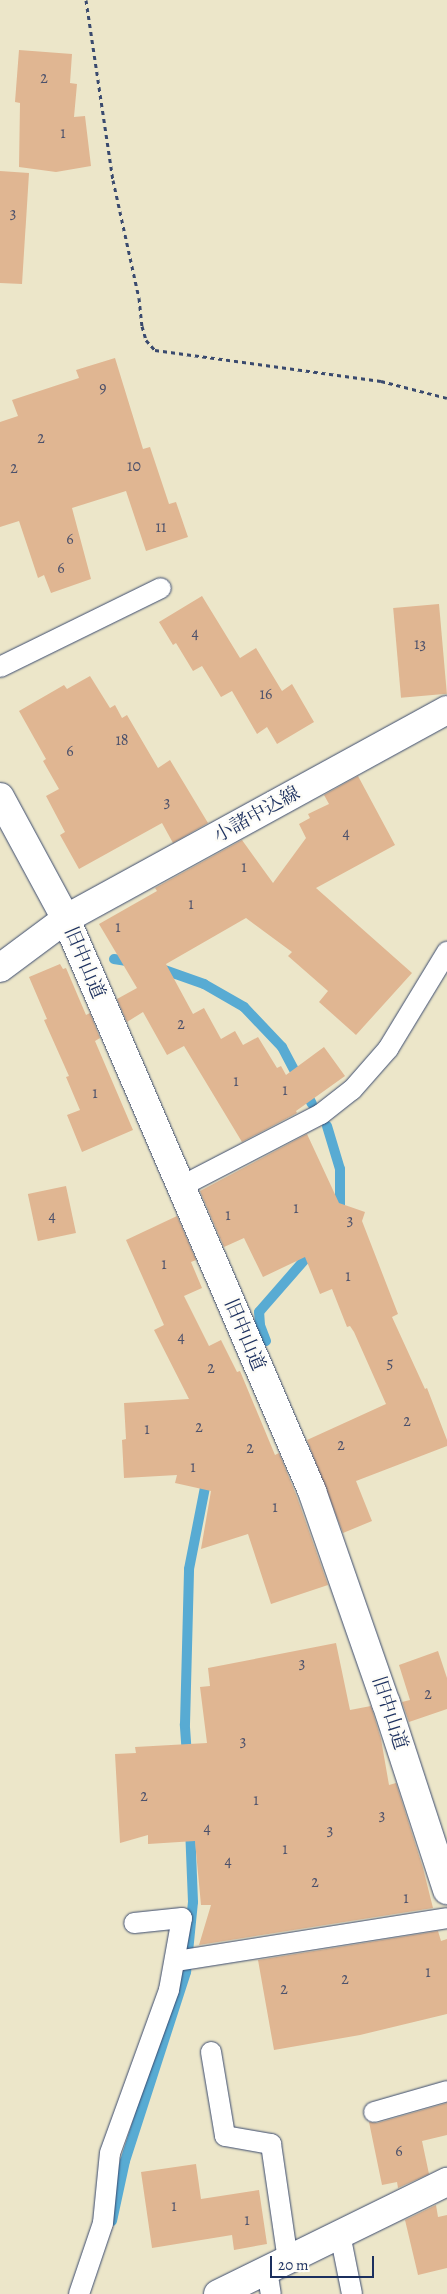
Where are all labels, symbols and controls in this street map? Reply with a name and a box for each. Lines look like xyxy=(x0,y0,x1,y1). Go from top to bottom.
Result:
house number: 2 xyxy=(40,68,48,88)
house number: 1 xyxy=(60,123,66,143)
house number: 3 xyxy=(10,203,16,223)
house number: 9 xyxy=(99,378,107,398)
house number: 2 xyxy=(37,428,45,448)
house number: 10 xyxy=(127,456,141,476)
house number: 2 xyxy=(10,458,18,478)
house number: 11 xyxy=(156,517,166,537)
house number: 6 xyxy=(66,529,74,549)
house number: 6 xyxy=(57,558,65,578)
house number: 4 xyxy=(191,623,199,643)
house number: 13 xyxy=(414,634,426,654)
house number: 16 xyxy=(260,684,272,704)
house number: 18 xyxy=(115,730,129,750)
house number: 6 xyxy=(66,741,74,761)
street label: 小諸中込線 xyxy=(210,782,304,848)
house number: 3 xyxy=(164,792,170,812)
house number: 4 xyxy=(342,823,350,843)
house number: 1 xyxy=(241,857,247,877)
house number: 1 xyxy=(188,894,194,914)
house number: 1 xyxy=(115,917,121,937)
street label: 旧中山道 xyxy=(59,924,109,1002)
house number: 2 xyxy=(177,1014,185,1034)
house number: 1 xyxy=(233,1071,239,1091)
house number: 1 xyxy=(282,1080,288,1100)
house number: 1 xyxy=(92,1083,98,1103)
house number: 1 xyxy=(293,1198,299,1218)
house number: 1 xyxy=(225,1205,231,1225)
house number: 4 xyxy=(48,1206,56,1226)
house number: 3 xyxy=(347,1210,353,1230)
house number: 1 xyxy=(161,1254,167,1274)
house number: 1 xyxy=(345,1266,351,1286)
street label: 旧中山道 xyxy=(219,1296,269,1374)
house number: 4 xyxy=(177,1327,185,1347)
house number: 5 xyxy=(387,1353,393,1373)
house number: 2 xyxy=(207,1358,215,1378)
house number: 2 xyxy=(403,1411,411,1431)
house number: 2 xyxy=(195,1417,203,1437)
house number: 1 xyxy=(144,1419,150,1439)
house number: 2 xyxy=(337,1435,345,1455)
house number: 2 xyxy=(246,1438,254,1458)
house number: 1 xyxy=(190,1457,196,1477)
house number: 1 xyxy=(272,1497,278,1517)
house number: 3 xyxy=(299,1653,305,1673)
street label: 旧中山道 xyxy=(366,1673,412,1753)
house number: 2 xyxy=(424,1684,432,1704)
house number: 3 xyxy=(240,1731,246,1751)
house number: 2 xyxy=(140,1786,148,1806)
house number: 1 xyxy=(253,1790,259,1810)
house number: 3 xyxy=(379,1805,385,1825)
house number: 4 xyxy=(203,1818,211,1838)
house number: 3 xyxy=(327,1820,333,1840)
house number: 1 xyxy=(282,1839,288,1859)
house number: 4 xyxy=(224,1851,232,1871)
house number: 2 xyxy=(311,1872,319,1892)
house number: 1 xyxy=(403,1888,409,1908)
house number: 1 xyxy=(425,1962,431,1982)
house number: 2 xyxy=(341,1969,349,1989)
house number: 2 xyxy=(280,1979,288,1999)
house number: 6 xyxy=(395,2141,403,2161)
house number: 1 xyxy=(171,2196,177,2216)
house number: 1 xyxy=(244,2210,250,2230)
scale bar xyxy=(272,2246,376,2278)
text: 20 m xyxy=(278,2255,309,2275)

